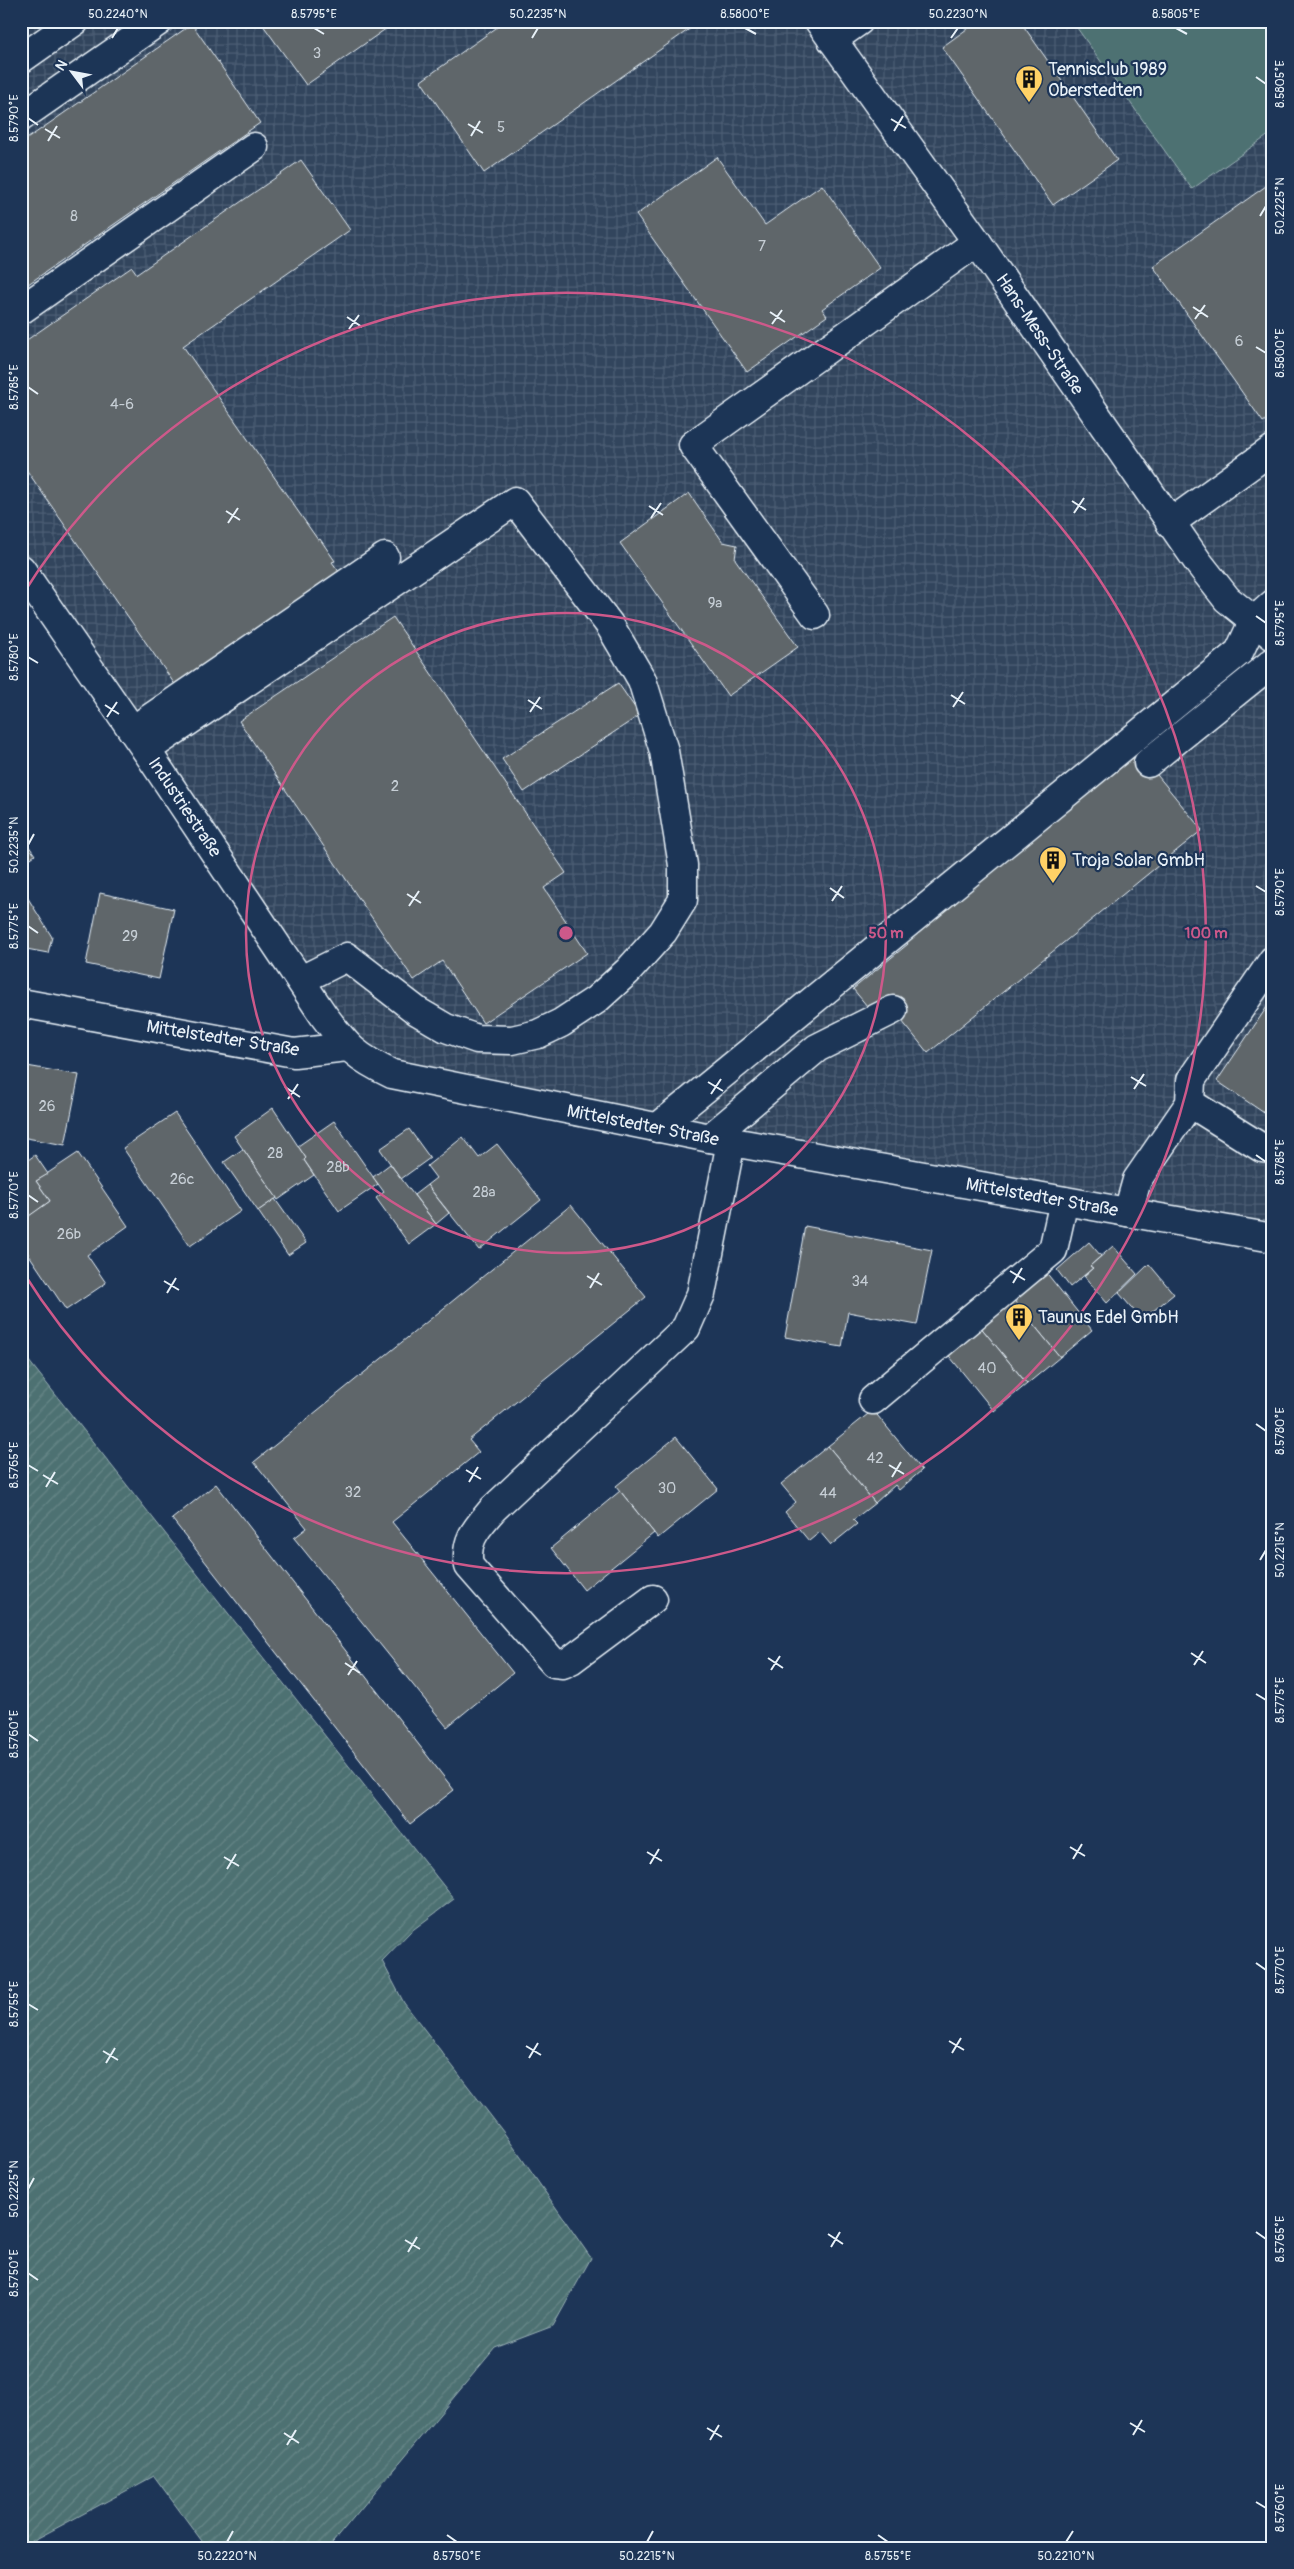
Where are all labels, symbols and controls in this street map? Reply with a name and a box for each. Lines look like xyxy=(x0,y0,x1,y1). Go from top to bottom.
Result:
text: 50.2240°N xyxy=(88,7,148,22)
text: 8.5795°E xyxy=(291,7,337,22)
text: 50.2235°N xyxy=(510,7,566,22)
text: 8.5800°E xyxy=(720,7,770,22)
text: 50.2230°N xyxy=(929,7,987,22)
text: 8.5805°E xyxy=(1152,7,1200,22)
house number: 3 xyxy=(313,44,321,63)
north arrow xyxy=(48,48,98,98)
text: N xyxy=(52,57,71,74)
place label: Tennisclub 1989 Oberstedten xyxy=(1048,58,1167,102)
text: 8.5805°E xyxy=(1273,60,1288,108)
building icon: Tennisclub 1989 Oberstedten xyxy=(1014,64,1044,103)
text: 8.5790°E xyxy=(7,94,22,142)
house number: 5 xyxy=(497,118,505,137)
text: 50.2225°N xyxy=(1273,177,1288,235)
house number: 8 xyxy=(70,207,78,226)
house number: 7 xyxy=(758,237,766,256)
street label: Hans-Mess-Straße xyxy=(990,269,1089,400)
text: 8.5800°E xyxy=(1273,328,1288,378)
house number: 6 xyxy=(1235,332,1243,351)
text: 8.5785°E xyxy=(7,364,22,410)
house number: 4-6 xyxy=(110,395,134,414)
house number: 9a xyxy=(708,594,722,613)
text: 8.5795°E xyxy=(1273,600,1288,646)
text: 8.5780°E xyxy=(7,633,22,681)
street label: Industriestraße xyxy=(143,753,227,862)
house number: 2 xyxy=(391,777,399,796)
text: 50.2235°N xyxy=(7,817,22,873)
building icon: Troja Solar GmbH xyxy=(1038,845,1068,884)
place label: Troja Solar GmbH xyxy=(1072,849,1205,872)
text: 8.5790°E xyxy=(1273,868,1288,916)
text: 8.5775°E xyxy=(7,903,22,949)
centre of rings xyxy=(557,924,575,942)
text: 50 m xyxy=(869,924,903,943)
text: 100 m xyxy=(1185,924,1227,943)
house number: 29 xyxy=(122,927,138,946)
street label: Mittelstedter Straße xyxy=(145,1015,301,1062)
house number: 26 xyxy=(38,1097,56,1116)
street label: Mittelstedter Straße xyxy=(565,1099,721,1152)
text: 8.5785°E xyxy=(1273,1139,1288,1185)
house number: 28 xyxy=(267,1144,283,1163)
house number: 28b xyxy=(326,1158,350,1177)
house number: 26c xyxy=(170,1170,195,1189)
text: 8.5770°E xyxy=(7,1171,22,1219)
street label: Mittelstedter Straße xyxy=(964,1173,1120,1222)
house number: 28a xyxy=(473,1183,495,1202)
house number: 26b xyxy=(57,1225,81,1244)
house number: 34 xyxy=(851,1272,869,1291)
building icon: Taunus Edel GmbH xyxy=(1004,1302,1034,1341)
place label: Taunus Edel GmbH xyxy=(1038,1306,1179,1329)
house number: 40 xyxy=(978,1359,996,1378)
text: 8.5780°E xyxy=(1273,1407,1288,1455)
text: 8.5765°E xyxy=(7,1442,22,1488)
house number: 42 xyxy=(866,1449,884,1468)
house number: 30 xyxy=(658,1479,676,1498)
house number: 32 xyxy=(345,1483,361,1502)
house number: 44 xyxy=(819,1484,837,1503)
text: 50.2215°N xyxy=(1273,1522,1288,1578)
text: 8.5775°E xyxy=(1273,1677,1288,1723)
text: 8.5760°E xyxy=(7,1710,22,1758)
text: 8.5770°E xyxy=(1273,1946,1288,1994)
text: 8.5755°E xyxy=(7,1981,22,2027)
text: 50.2225°N xyxy=(7,2160,22,2218)
text: 8.5765°E xyxy=(1273,2216,1288,2262)
text: 8.5750°E xyxy=(7,2249,22,2297)
text: 8.5760°E xyxy=(1273,2484,1288,2532)
text: 50.2220°N xyxy=(197,2549,257,2564)
text: 8.5750°E xyxy=(433,2549,481,2564)
text: 50.2215°N xyxy=(619,2549,675,2564)
text: 8.5755°E xyxy=(865,2549,911,2564)
text: 50.2210°N xyxy=(1037,2549,1095,2564)

